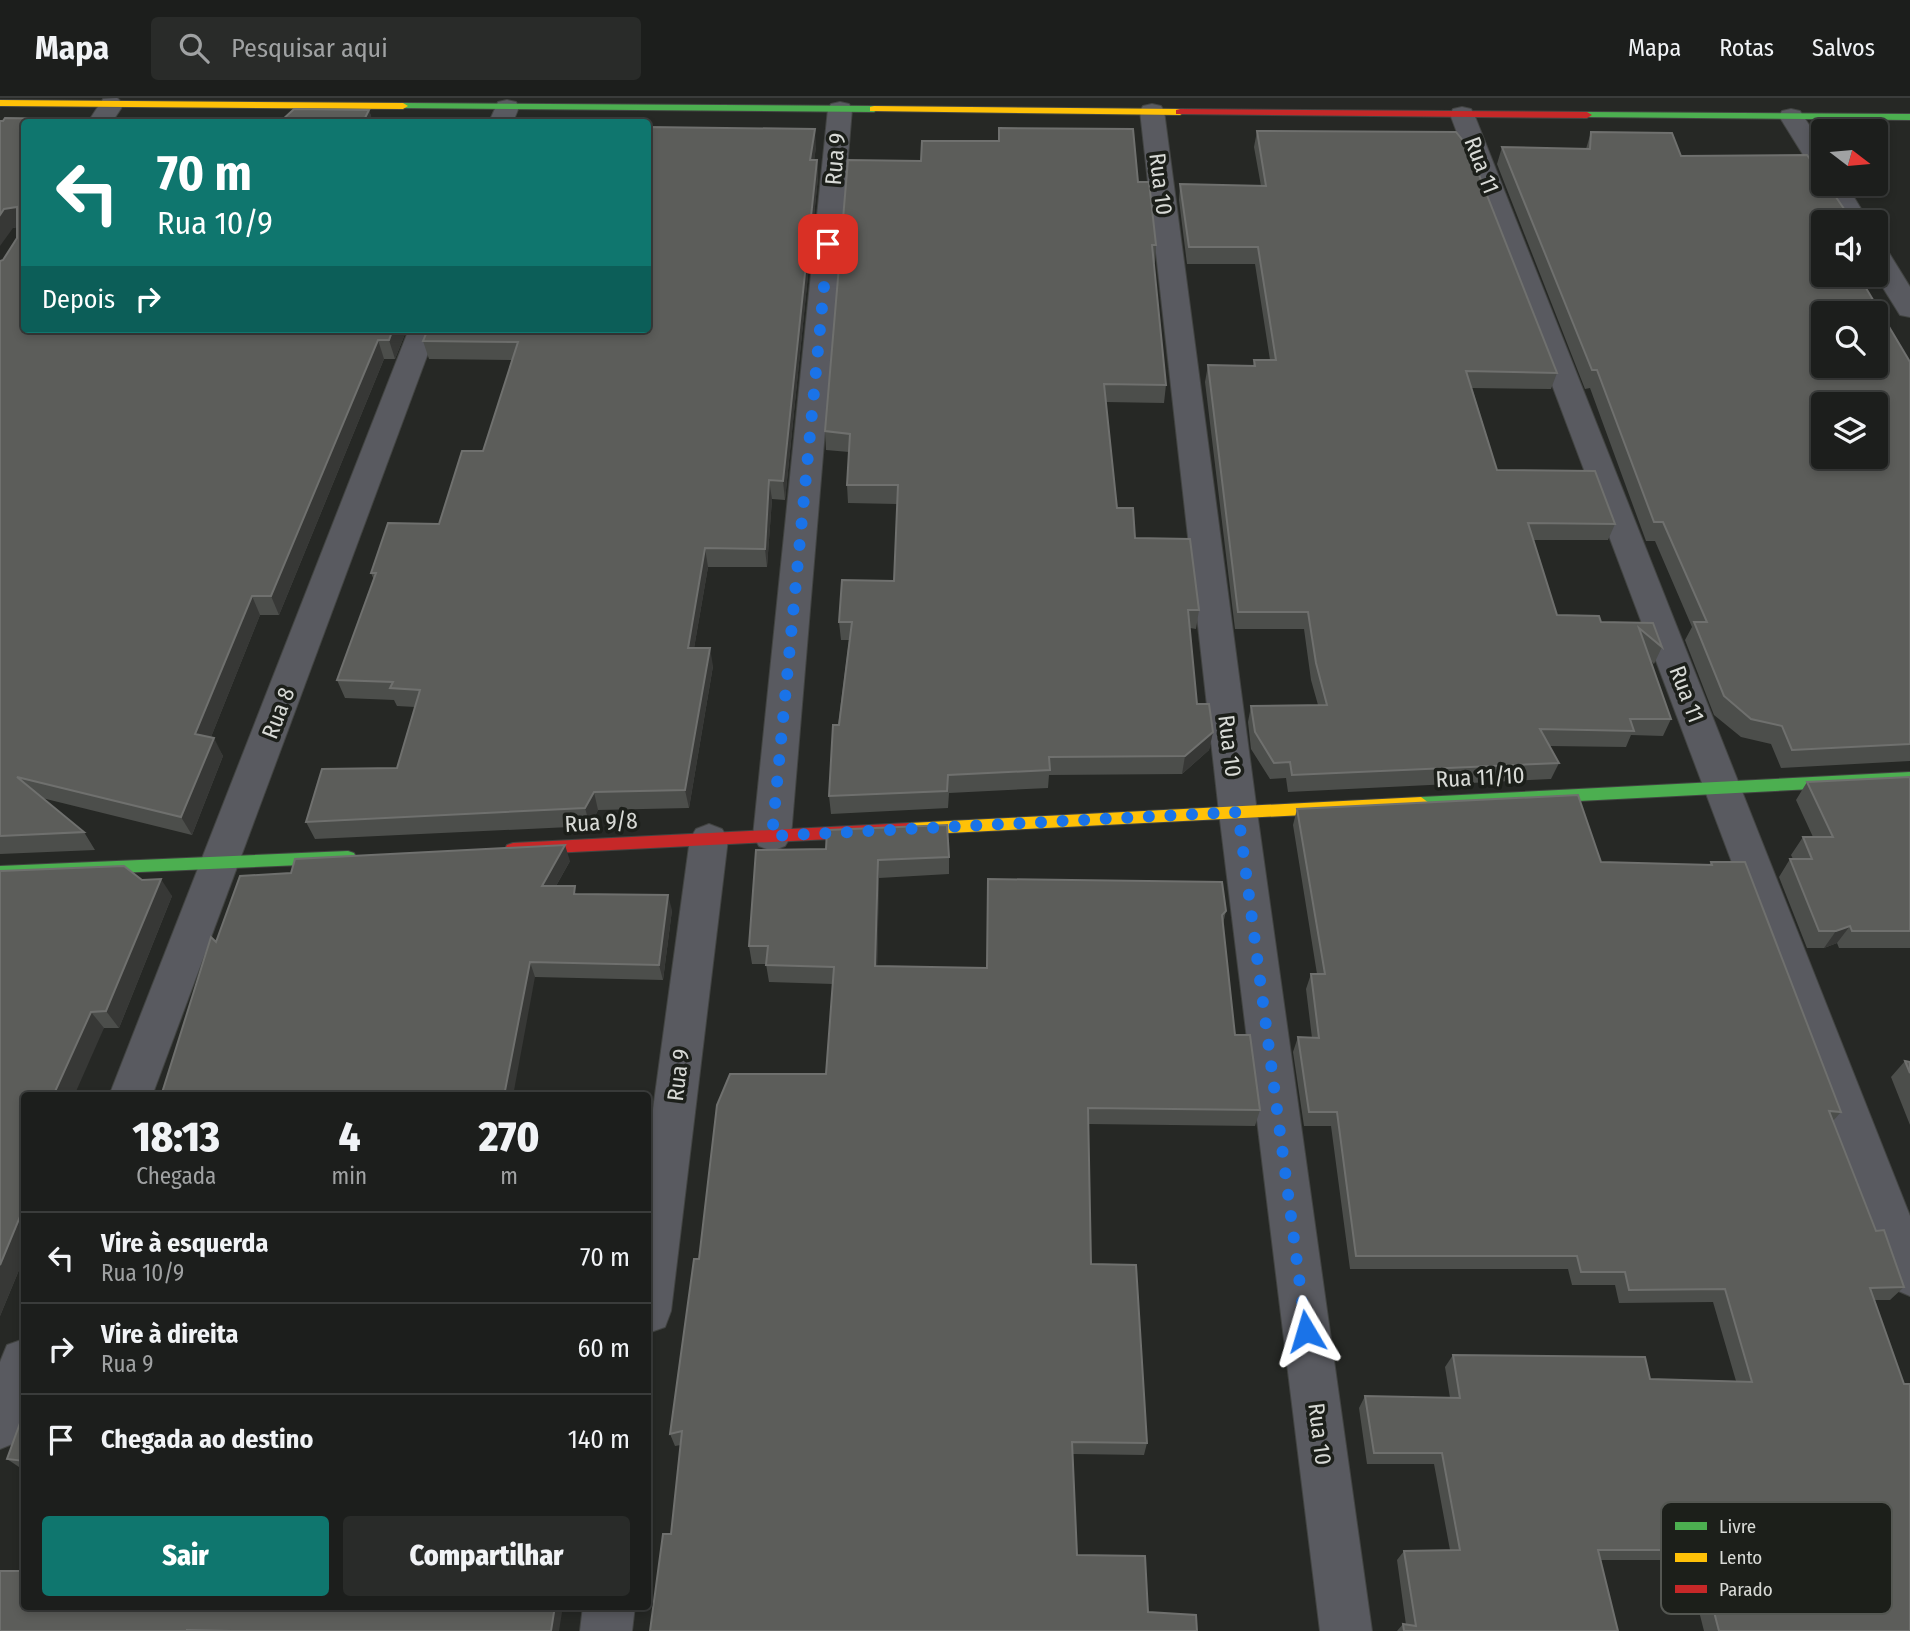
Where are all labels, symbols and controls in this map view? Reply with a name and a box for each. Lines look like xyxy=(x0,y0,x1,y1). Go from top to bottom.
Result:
search box xyxy=(151,17,641,80)
text: Mapa xyxy=(35,28,109,68)
icon: search xyxy=(175,29,213,67)
text: Pesquisar aqui xyxy=(231,33,388,64)
text: Mapa xyxy=(1628,34,1681,62)
text: Rotas xyxy=(1719,34,1774,62)
text: Salvos xyxy=(1812,34,1875,62)
north arrow xyxy=(1811,119,1888,196)
map controls xyxy=(1811,119,1888,469)
street label: Rua 9 xyxy=(819,132,851,186)
street label: Rua 11 xyxy=(1458,133,1506,197)
text: 70 m xyxy=(157,144,252,203)
icon: left xyxy=(42,147,133,238)
street label: Rua 10 xyxy=(1143,151,1179,217)
text: Rua 10/9 xyxy=(157,204,273,242)
button: sound xyxy=(1811,210,1888,287)
pin xyxy=(798,214,858,274)
icon: arrive xyxy=(809,225,847,263)
icon: right xyxy=(129,280,167,318)
text: Depois xyxy=(42,284,115,315)
button: search xyxy=(1811,301,1888,378)
button: layers xyxy=(1811,392,1888,469)
street label: Rua 11 xyxy=(1663,662,1711,726)
street label: Rua 8 xyxy=(255,683,301,743)
street label: Rua 10 xyxy=(1212,713,1248,779)
street label: Rua 11/10 xyxy=(1435,761,1525,793)
street label: Rua 9/8 xyxy=(564,806,638,838)
street label: Rua 9 xyxy=(661,1047,695,1103)
text: 18:13 xyxy=(133,1112,220,1162)
text: 4 xyxy=(338,1112,360,1162)
text: 270 xyxy=(479,1112,539,1162)
text: Chegada xyxy=(136,1162,216,1190)
text: min xyxy=(332,1162,367,1190)
text: m xyxy=(500,1162,518,1190)
text: Vire à esquerda xyxy=(101,1228,268,1259)
icon: left xyxy=(42,1239,80,1277)
text: 70 m xyxy=(580,1242,630,1273)
text: Rua 10/9 xyxy=(101,1259,184,1287)
position arrow xyxy=(1269,1294,1343,1368)
text: Vire à direita xyxy=(101,1319,239,1350)
icon: right xyxy=(42,1330,80,1368)
text: 60 m xyxy=(577,1333,630,1364)
text: Rua 9 xyxy=(101,1350,153,1378)
street label: Rua 10 xyxy=(1302,1401,1338,1467)
icon: arrive xyxy=(42,1421,80,1459)
text: Chegada ao destino xyxy=(101,1424,313,1455)
text: 140 m xyxy=(568,1424,630,1455)
legend xyxy=(1661,1502,1892,1614)
text: Livre xyxy=(1719,1515,1756,1538)
button: Sair xyxy=(42,1516,329,1596)
button: Compartilhar xyxy=(343,1516,630,1596)
text: Lento xyxy=(1719,1546,1762,1569)
text: Parado xyxy=(1719,1578,1773,1601)

